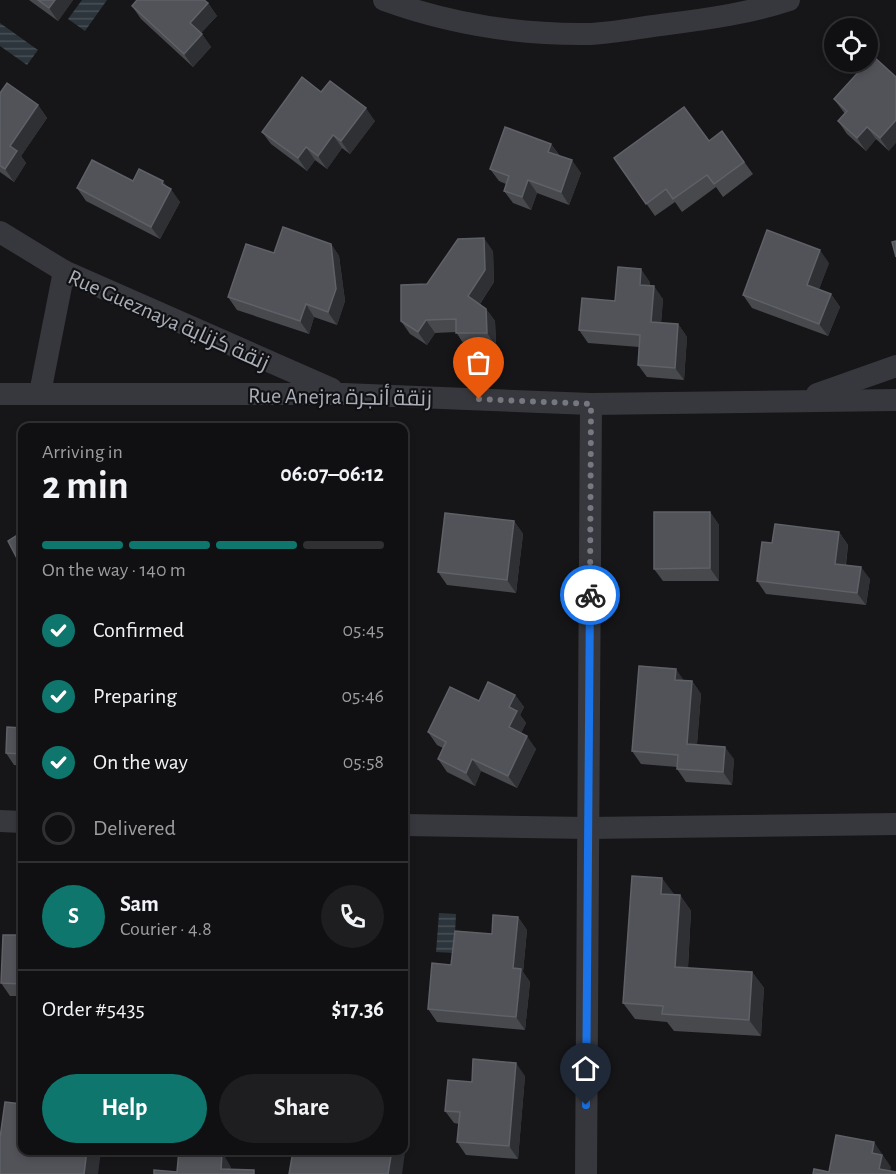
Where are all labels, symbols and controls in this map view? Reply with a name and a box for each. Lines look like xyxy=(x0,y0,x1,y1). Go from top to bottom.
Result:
map controls xyxy=(824,18,878,72)
button: locate xyxy=(824,18,878,72)
street label: Rue Gueznaya زنقة كزناية xyxy=(64,266,272,375)
pin xyxy=(453,337,504,399)
icon: bag xyxy=(462,346,495,379)
street label: Rue Anejra زنقة أنجرة xyxy=(248,381,432,411)
text: Arriving in xyxy=(42,442,123,462)
text: 06:07–06:12 xyxy=(280,463,384,485)
text: 2 min xyxy=(42,467,129,506)
text: On the way · 140 m xyxy=(42,560,186,580)
courier xyxy=(560,565,620,625)
icon: bike xyxy=(574,579,607,612)
icon: check xyxy=(42,614,75,647)
text: Confirmed xyxy=(93,619,184,641)
text: 05:45 xyxy=(343,620,384,640)
icon: check xyxy=(42,680,75,713)
text: Preparing xyxy=(93,685,177,707)
text: 05:46 xyxy=(341,686,384,706)
icon: check xyxy=(42,746,75,779)
text: On the way xyxy=(93,751,188,773)
text: 05:58 xyxy=(343,752,384,772)
text: Delivered xyxy=(93,817,176,839)
button: phone xyxy=(321,885,384,948)
text: Sam xyxy=(120,893,159,915)
text: S xyxy=(68,905,79,927)
text: Courier · 4.8 xyxy=(120,919,212,939)
text: Order #5435 xyxy=(42,998,145,1020)
text: $17.36 xyxy=(332,998,384,1020)
pin xyxy=(560,1043,611,1105)
icon: home xyxy=(569,1052,602,1085)
button: Help xyxy=(42,1074,207,1143)
button: Share xyxy=(219,1074,384,1143)

